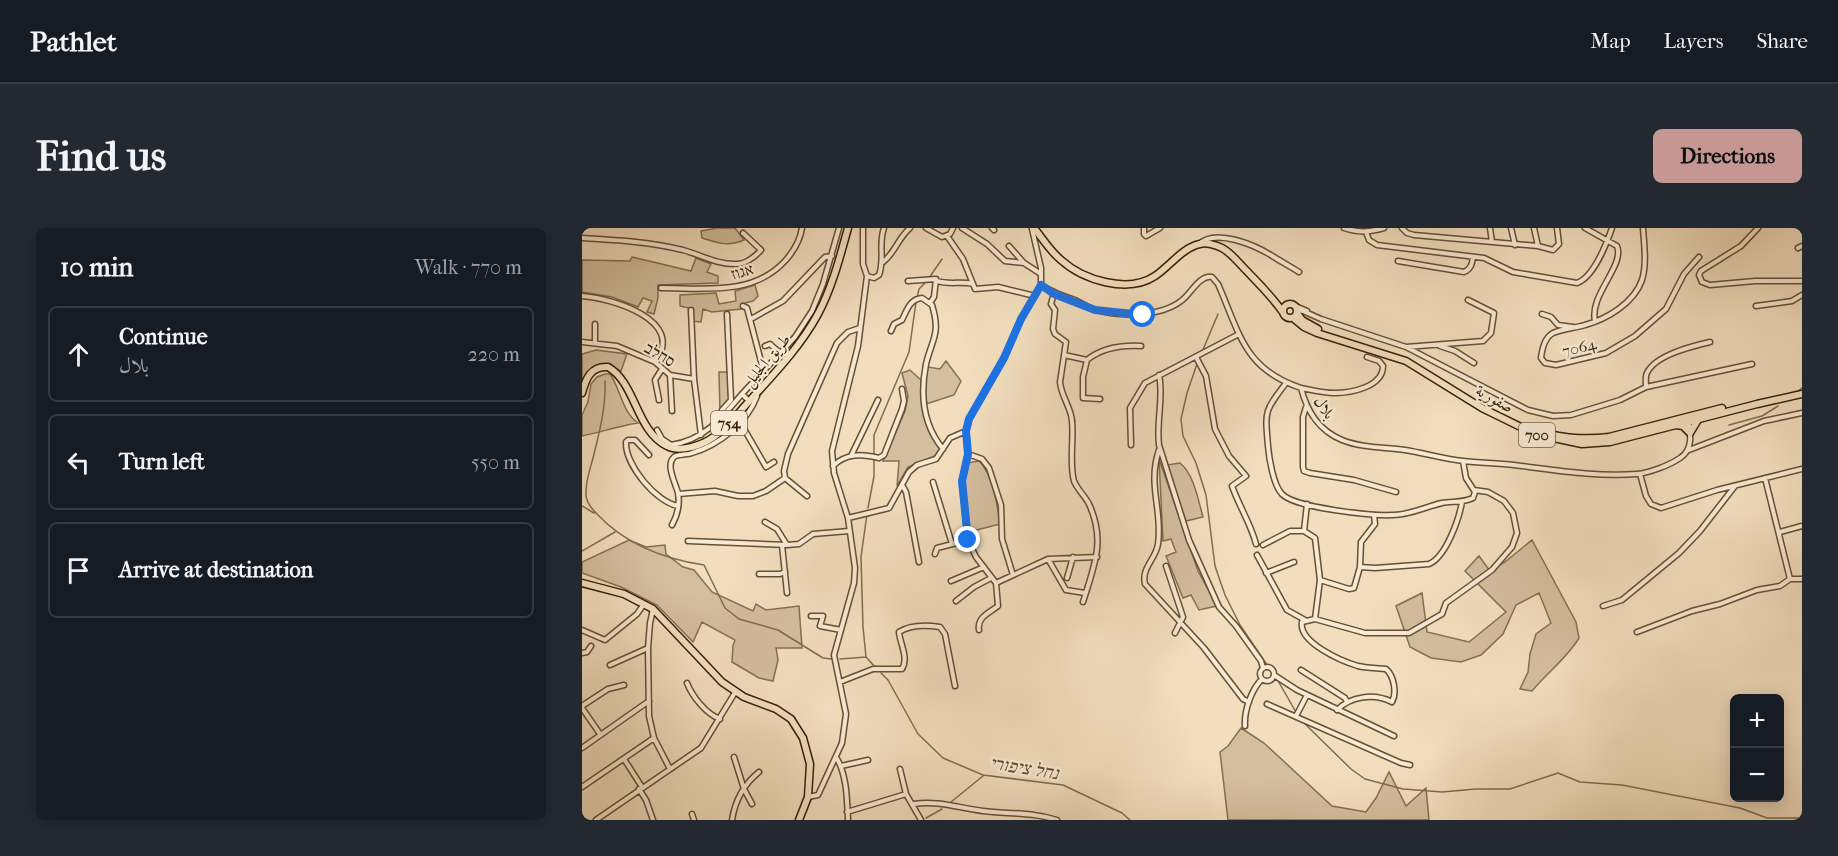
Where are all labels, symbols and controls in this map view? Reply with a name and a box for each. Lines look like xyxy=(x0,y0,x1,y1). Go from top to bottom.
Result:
text: Pathlet xyxy=(30,25,117,58)
text: Map xyxy=(1590,29,1631,53)
text: Layers xyxy=(1664,29,1723,53)
text: Share xyxy=(1756,29,1808,53)
button: Directions xyxy=(1653,129,1802,183)
text: Find us xyxy=(36,132,166,181)
text: 10 min xyxy=(60,252,133,283)
text: Walk · 770 m xyxy=(415,256,522,279)
street label: אגוז xyxy=(729,259,755,284)
route start xyxy=(1129,301,1155,327)
text: Continue xyxy=(119,324,208,350)
street label: طريق الجليل xyxy=(739,330,796,392)
street label: 7064 xyxy=(1560,334,1599,361)
icon: ahead xyxy=(62,338,95,371)
street label: סחלב xyxy=(641,338,678,371)
text: 220 m xyxy=(467,343,520,366)
text: بلال xyxy=(119,354,149,377)
street label: صفورية xyxy=(1472,380,1517,417)
street label: بلال xyxy=(1310,392,1339,422)
road number: 754 xyxy=(711,411,747,435)
road number: 700 xyxy=(1519,423,1555,447)
icon: left xyxy=(62,446,95,479)
text: Turn left xyxy=(119,449,205,475)
text: 550 m xyxy=(471,451,520,474)
route end xyxy=(954,526,980,552)
icon: arrive xyxy=(62,554,95,587)
text: Arrive at destination xyxy=(119,557,313,583)
map controls xyxy=(1730,694,1784,802)
button: + xyxy=(1730,694,1784,748)
button: − xyxy=(1730,748,1784,802)
water label: נחל ציפורי xyxy=(988,753,1062,785)

